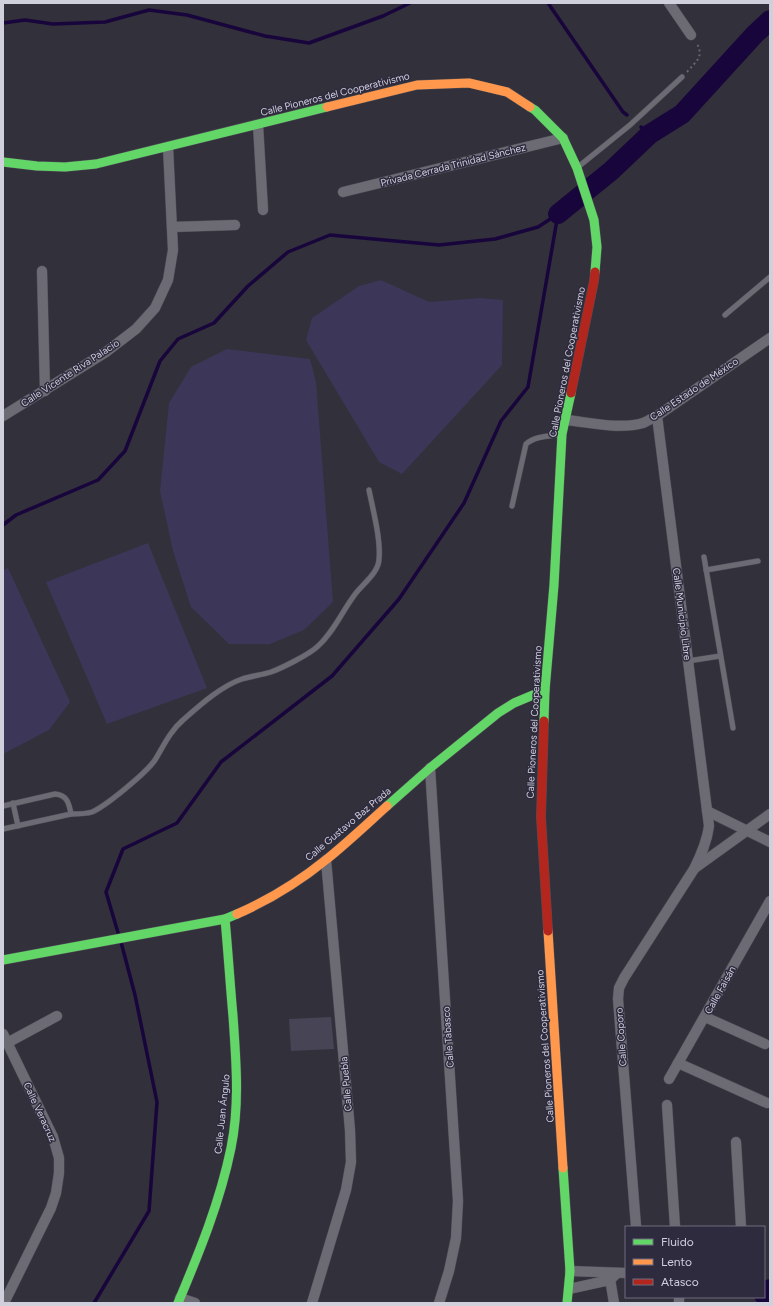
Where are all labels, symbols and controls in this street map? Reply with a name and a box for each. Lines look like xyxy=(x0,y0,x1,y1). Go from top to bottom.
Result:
street label: Calle Pioneros del Cooperativismo xyxy=(259,69,411,119)
street label: Privada Cerrada Trinidad Sánchez xyxy=(379,141,527,189)
street label: Calle Pioneros del Cooperativismo xyxy=(546,285,588,438)
street label: Calle Vicente Riva Palacio xyxy=(18,336,122,410)
street label: Calle Estado de México xyxy=(647,354,741,424)
street label: Calle Municipio Libre xyxy=(670,567,694,661)
street label: Calle Pioneros del Cooperativismo xyxy=(524,645,545,799)
street label: Calle Gustavo Baz Prada xyxy=(302,784,394,864)
street label: Calle Faisán xyxy=(702,963,739,1016)
street label: Calle Pioneros del Cooperativismo xyxy=(533,969,557,1123)
street label: Calle Tabasco xyxy=(439,1006,457,1068)
street label: Calle Coporo xyxy=(612,1007,630,1067)
street label: Calle Puebla xyxy=(337,1056,355,1112)
street label: Calle Juan Ángulo xyxy=(211,1073,233,1155)
street label: Calle Veracruz xyxy=(21,1080,60,1144)
legend xyxy=(625,1226,765,1298)
text: Fluido xyxy=(661,1235,694,1249)
text: Lento xyxy=(661,1255,692,1269)
text: Atasco xyxy=(661,1275,699,1289)

